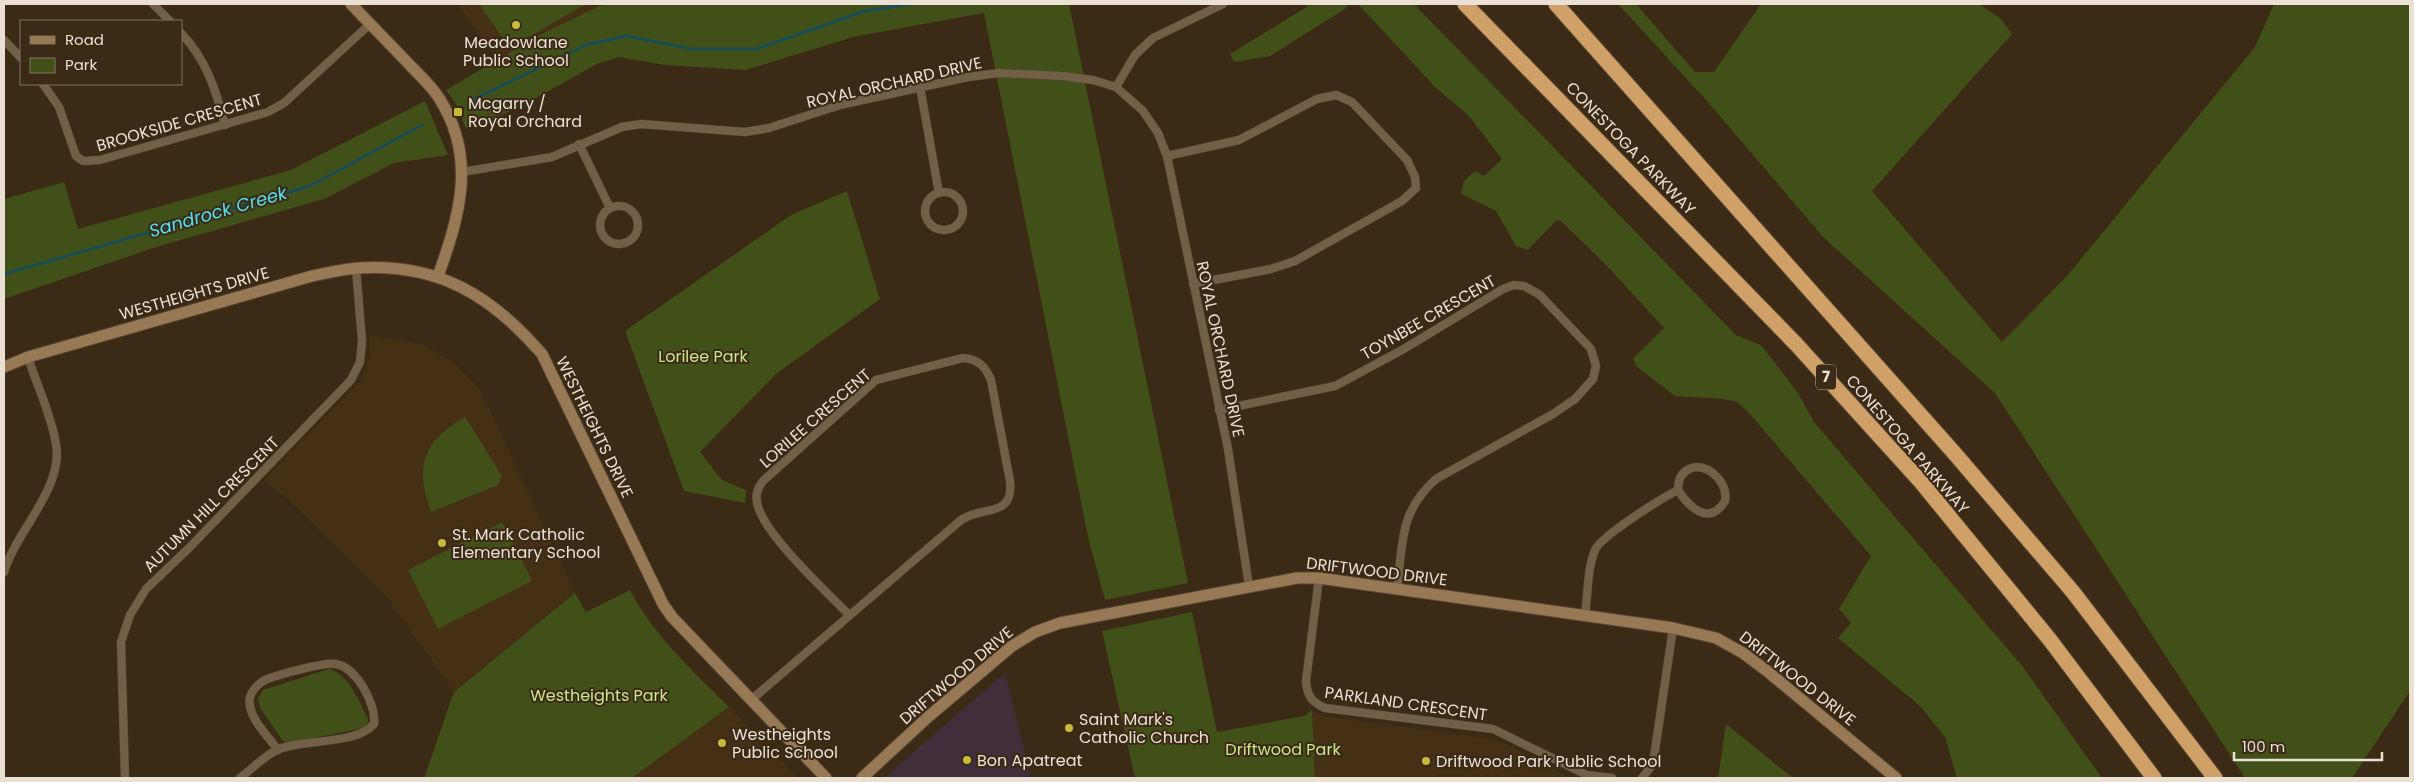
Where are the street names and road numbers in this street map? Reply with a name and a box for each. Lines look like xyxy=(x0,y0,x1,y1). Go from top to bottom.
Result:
street label: ROYAL ORCHARD DRIVE xyxy=(804,51,984,114)
street label: CONESTOGA PARKWAY xyxy=(1561,76,1701,221)
street label: BROOKSIDE CRESCENT xyxy=(94,88,265,157)
street label: ROYAL ORCHARD DRIVE xyxy=(1191,259,1250,439)
street label: WESTHEIGHTS DRIVE xyxy=(117,261,272,326)
street label: TOYNBEE CRESCENT xyxy=(1356,269,1500,366)
street label: WESTHEIGHTS DRIVE xyxy=(550,353,639,502)
street label: LORILEE CRESCENT xyxy=(755,363,876,473)
road number: 7 xyxy=(1816,364,1836,390)
street label: CONESTOGA PARKWAY xyxy=(1841,370,1975,519)
street label: AUTUMN HILL CRESCENT xyxy=(138,431,285,577)
street label: DRIFTWOOD DRIVE xyxy=(1305,551,1449,592)
street label: DRIFTWOOD DRIVE xyxy=(895,621,1018,730)
street label: DRIFTWOOD DRIVE xyxy=(1735,626,1861,731)
street label: PARKLAND CRESCENT xyxy=(1323,681,1489,726)

